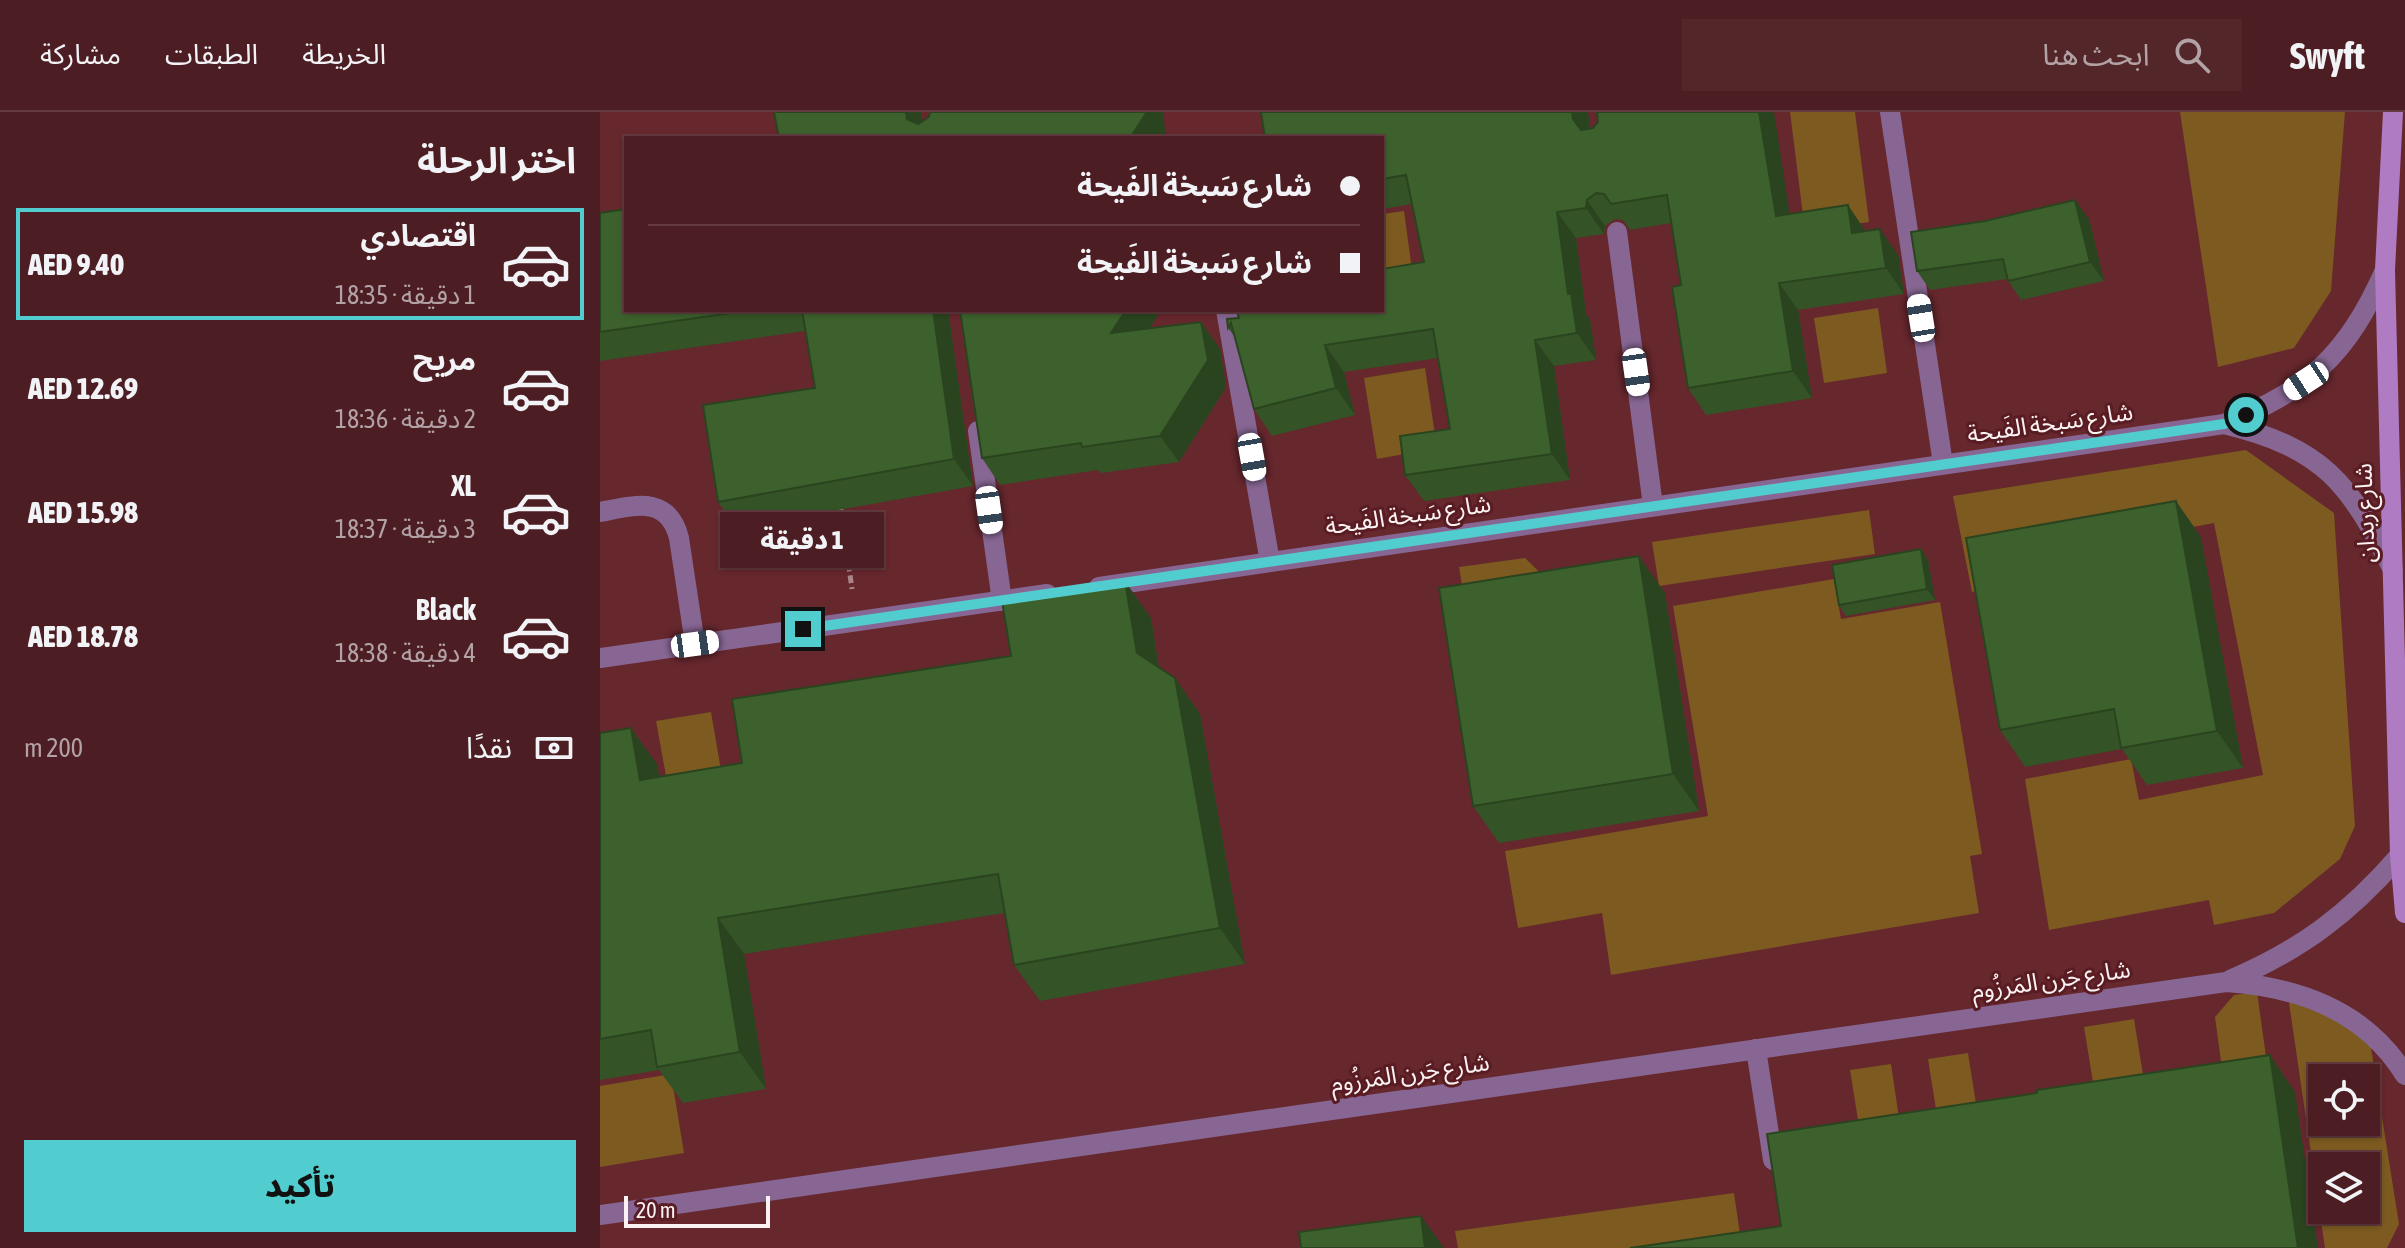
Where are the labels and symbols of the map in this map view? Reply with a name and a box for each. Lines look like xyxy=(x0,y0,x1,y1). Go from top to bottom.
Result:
car xyxy=(1905,292,1937,344)
car xyxy=(1621,347,1651,397)
car xyxy=(2279,358,2333,404)
route start xyxy=(2228,397,2264,433)
street label: شارع سَبخة الفَيحة xyxy=(1965,398,2135,451)
car xyxy=(1236,431,1268,483)
street label: شارع ربدان xyxy=(2349,463,2384,563)
car xyxy=(974,485,1004,535)
street label: شارع سَبخة الفَيحة xyxy=(1323,490,1493,543)
callout: 1 دقيقة xyxy=(721,513,885,569)
route end xyxy=(785,611,821,647)
car xyxy=(670,629,720,659)
street label: شارع جَرن المَرزُوم xyxy=(1970,954,2133,1009)
street label: شارع جَرن المَرزُوم xyxy=(1329,1047,1492,1102)
scale bar xyxy=(624,1192,770,1228)

